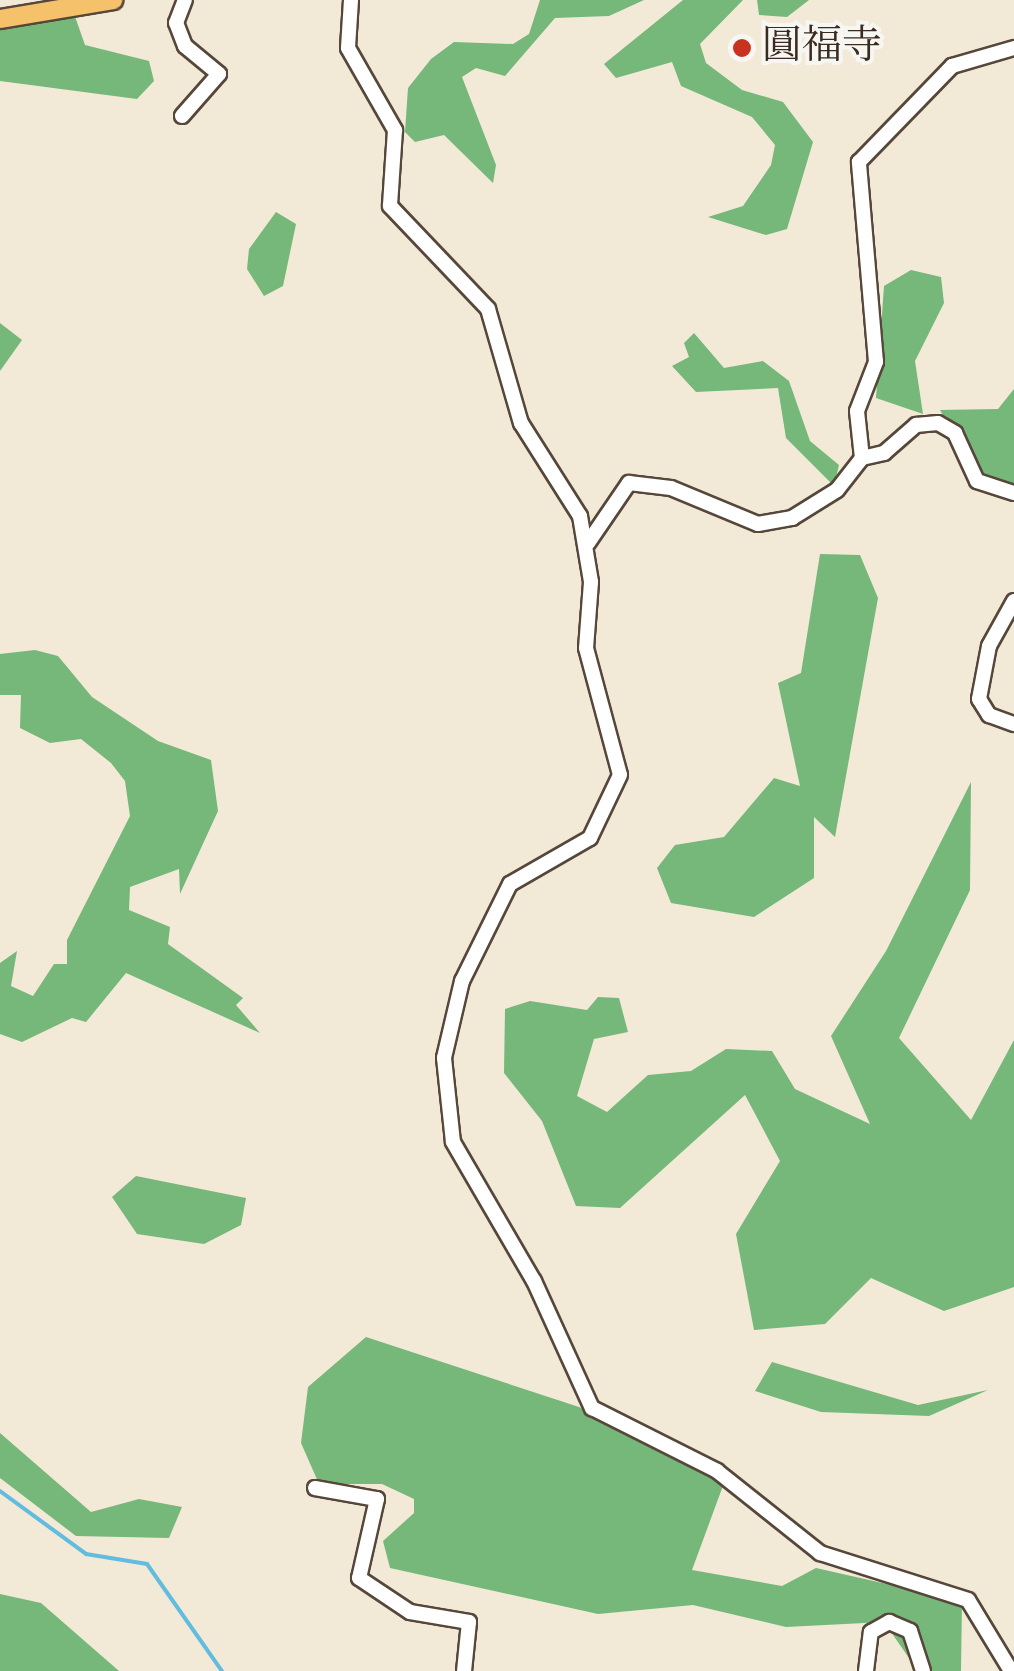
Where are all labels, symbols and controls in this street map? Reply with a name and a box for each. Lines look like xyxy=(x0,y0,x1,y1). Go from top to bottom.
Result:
place label: 圓福寺 xyxy=(762,24,882,72)
marker: 圓福寺 xyxy=(731,37,753,59)

